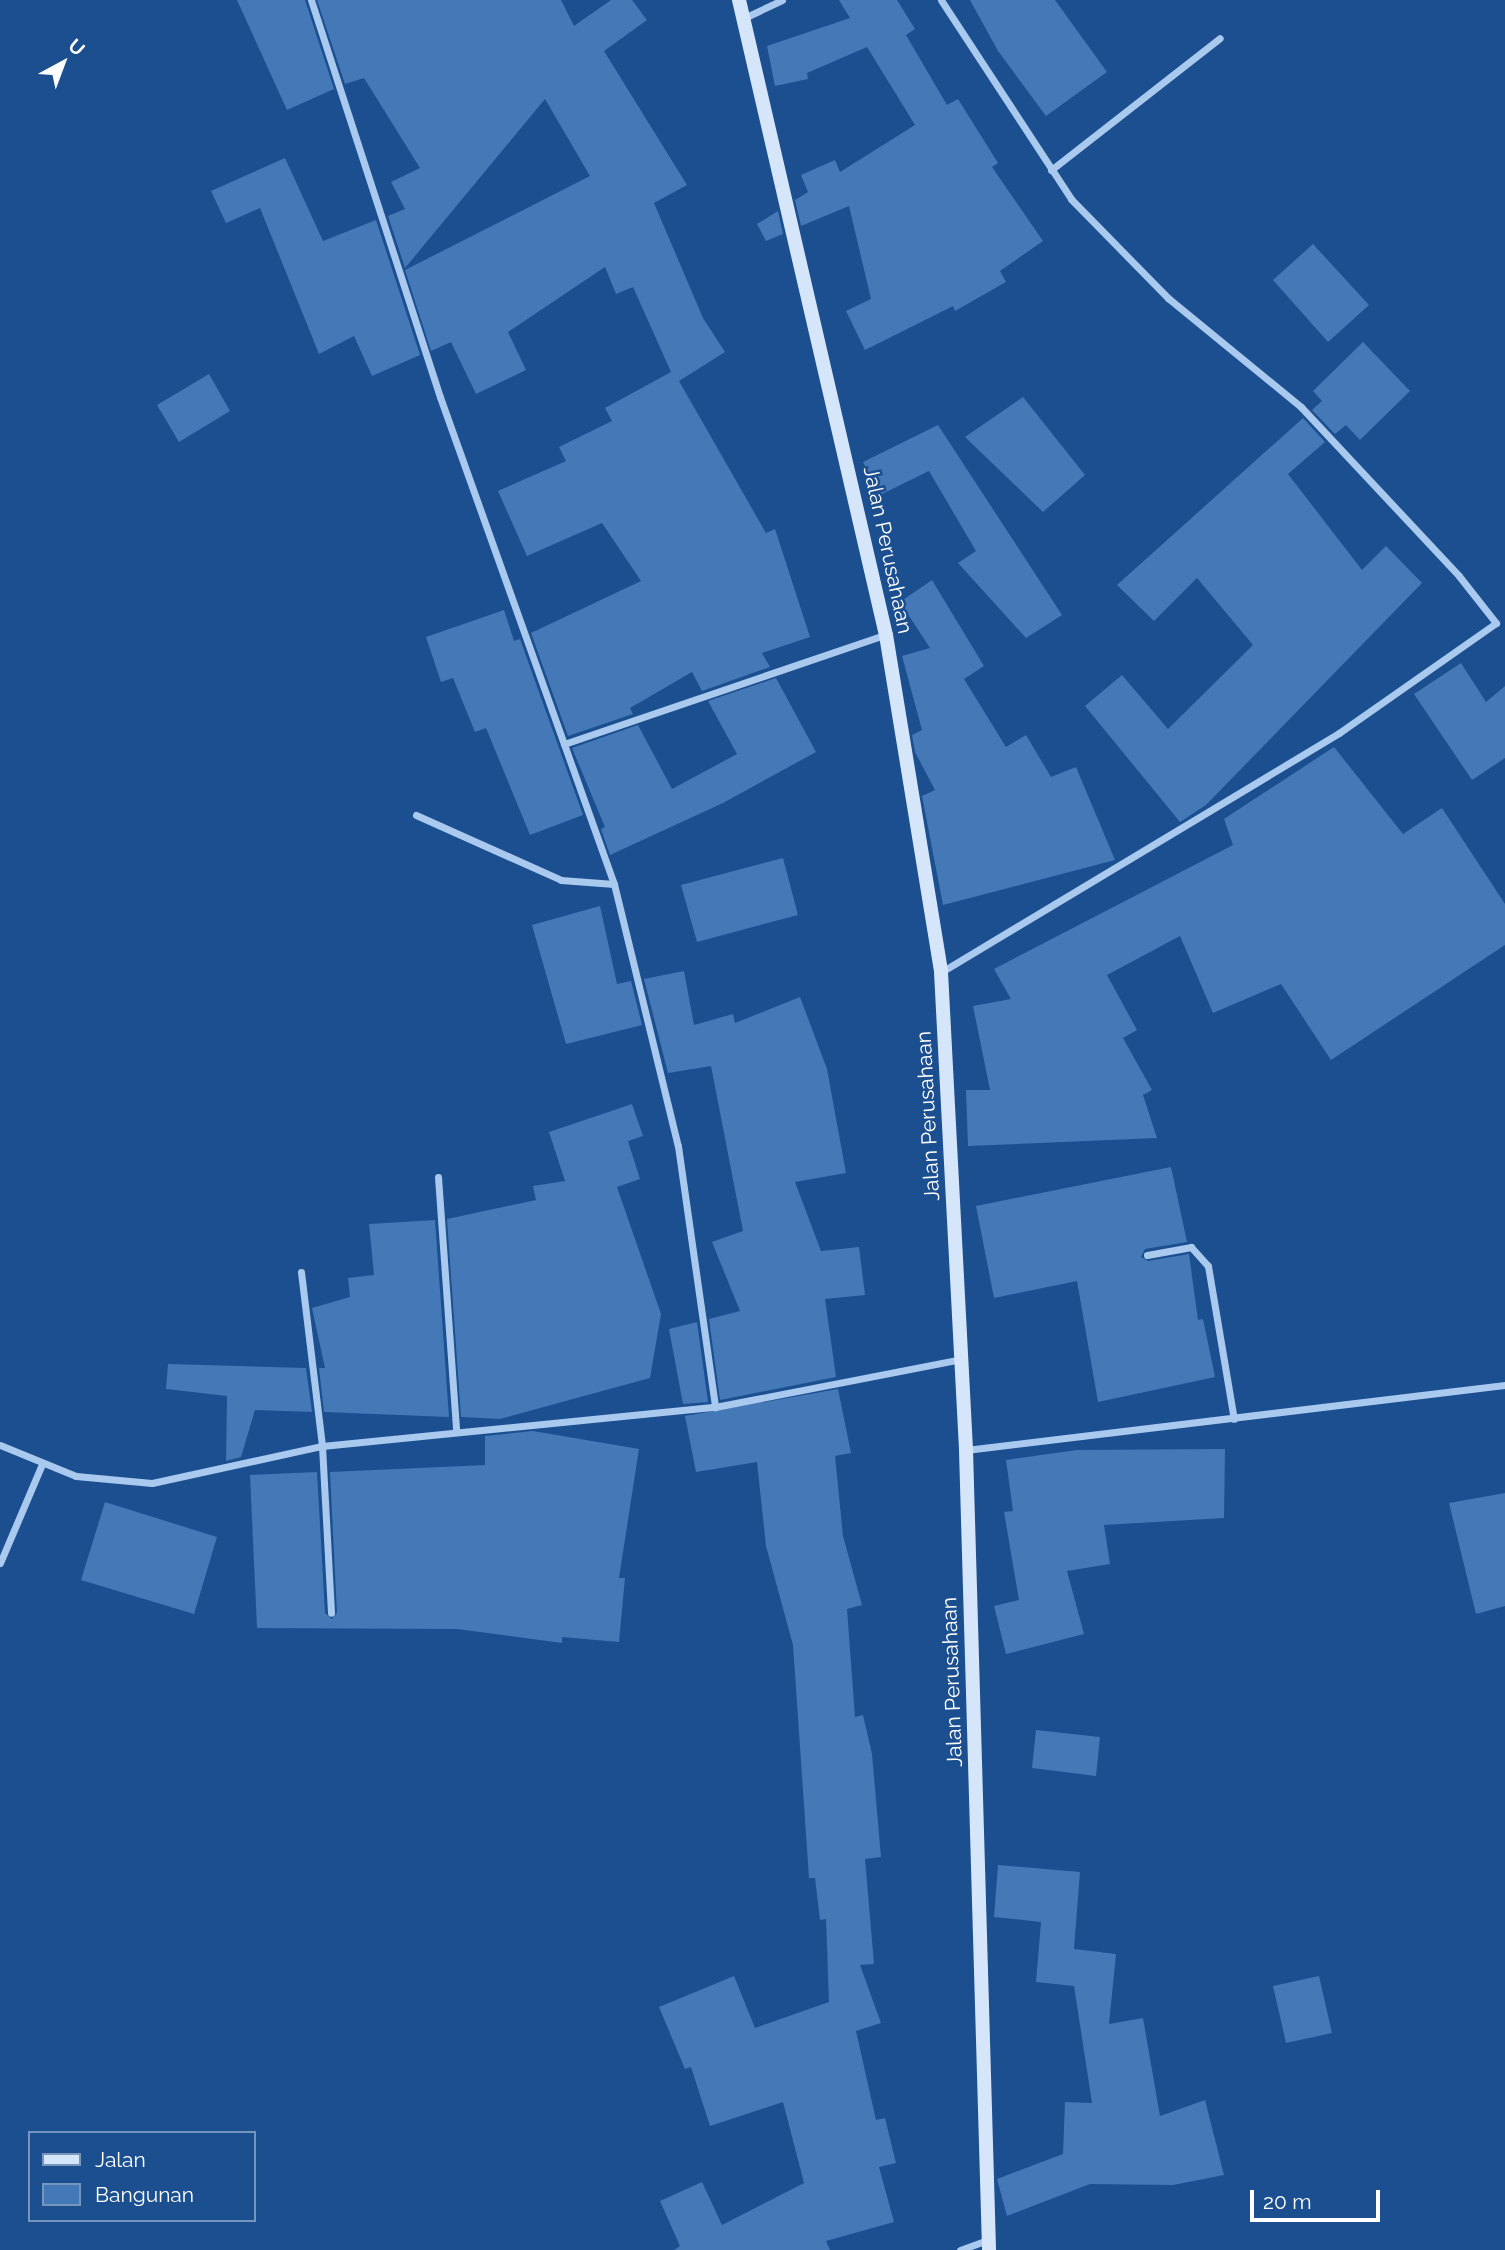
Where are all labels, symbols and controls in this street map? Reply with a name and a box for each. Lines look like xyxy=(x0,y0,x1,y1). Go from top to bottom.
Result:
north arrow xyxy=(28,28,98,98)
text: U xyxy=(64,34,89,60)
street label: Jalan Perusahaan xyxy=(858,464,918,636)
street label: Jalan Perusahaan xyxy=(911,1030,945,1202)
street label: Jalan Perusahaan xyxy=(936,1597,968,1767)
legend xyxy=(28,2131,256,2222)
text: Jalan xyxy=(95,2147,146,2172)
scale bar xyxy=(1253,2176,1382,2220)
text: Bangunan xyxy=(95,2182,194,2207)
text: 20 m xyxy=(1263,2189,1311,2214)

